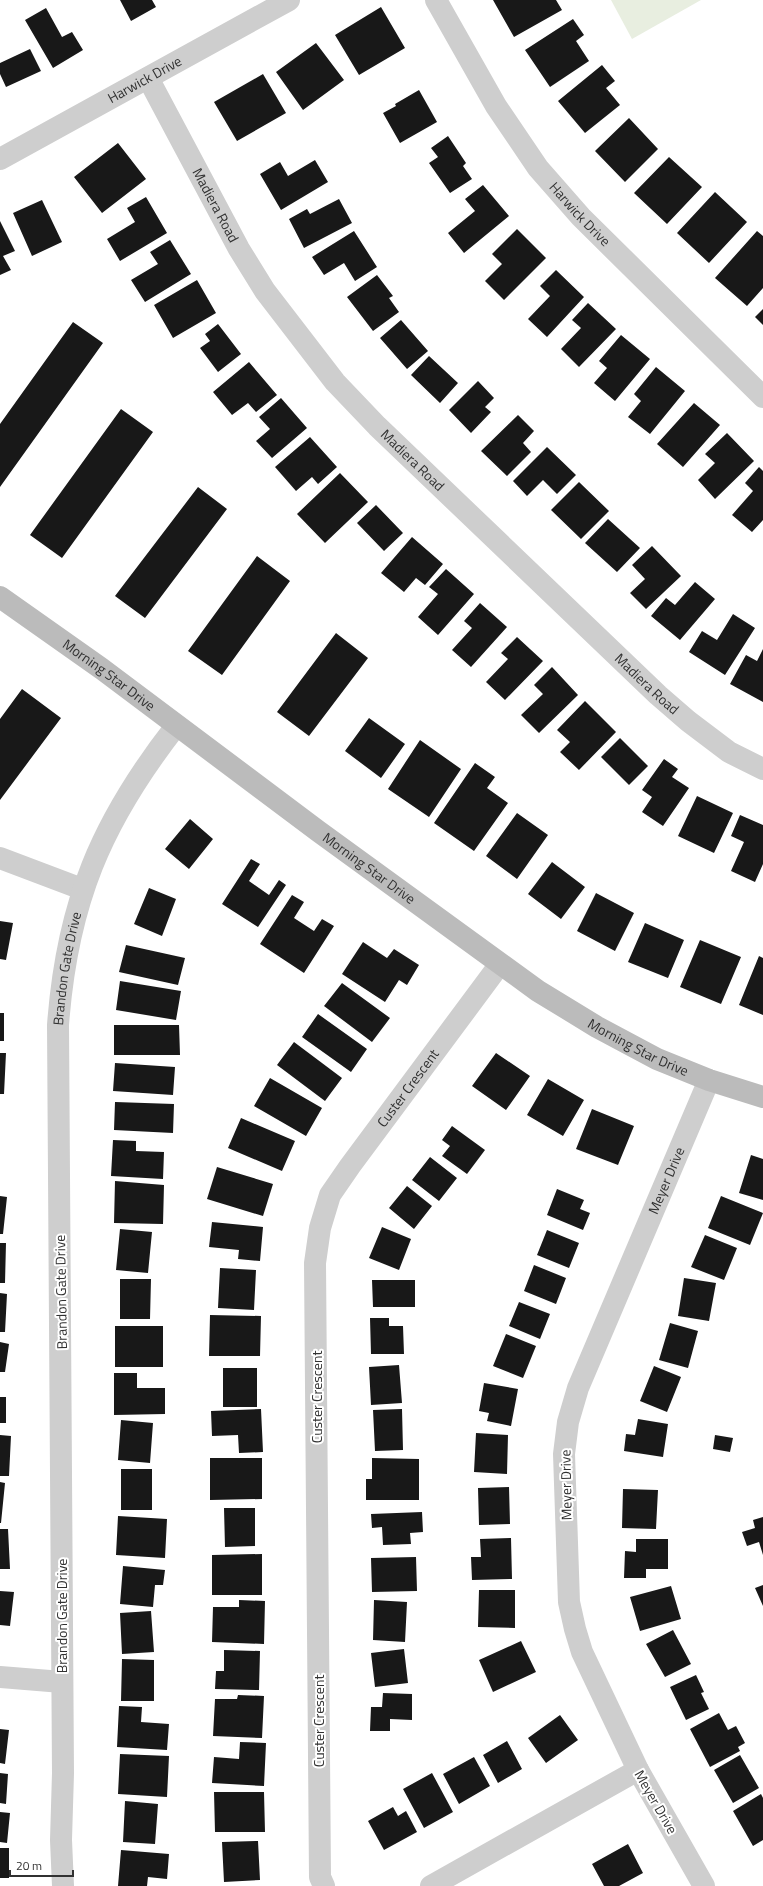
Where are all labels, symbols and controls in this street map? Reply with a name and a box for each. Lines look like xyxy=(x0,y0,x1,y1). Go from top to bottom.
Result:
street label: Harwick Drive xyxy=(103,50,185,108)
street label: Madiera Road xyxy=(188,164,245,246)
street label: Harwick Drive xyxy=(545,177,616,251)
street label: Madiera Road xyxy=(376,424,450,496)
street label: Morning Star Drive xyxy=(59,633,160,716)
street label: Madiera Road xyxy=(610,648,684,719)
street label: Morning Star Drive xyxy=(319,827,420,909)
street label: Brandon Gate Drive xyxy=(47,909,86,1026)
street label: Morning Star Drive xyxy=(584,1013,692,1081)
street label: Custer Crescent xyxy=(371,1044,444,1131)
street label: Meyer Drive xyxy=(642,1144,689,1217)
street label: Brandon Gate Drive xyxy=(49,1234,72,1350)
street label: Custer Crescent xyxy=(306,1351,327,1443)
street label: Meyer Drive xyxy=(554,1449,577,1521)
street label: Brandon Gate Drive xyxy=(51,1559,72,1673)
street label: Custer Crescent xyxy=(308,1675,329,1767)
street label: Meyer Drive xyxy=(630,1766,683,1838)
scale bar xyxy=(10,1852,73,1878)
text: 20 m xyxy=(16,1856,42,1875)

